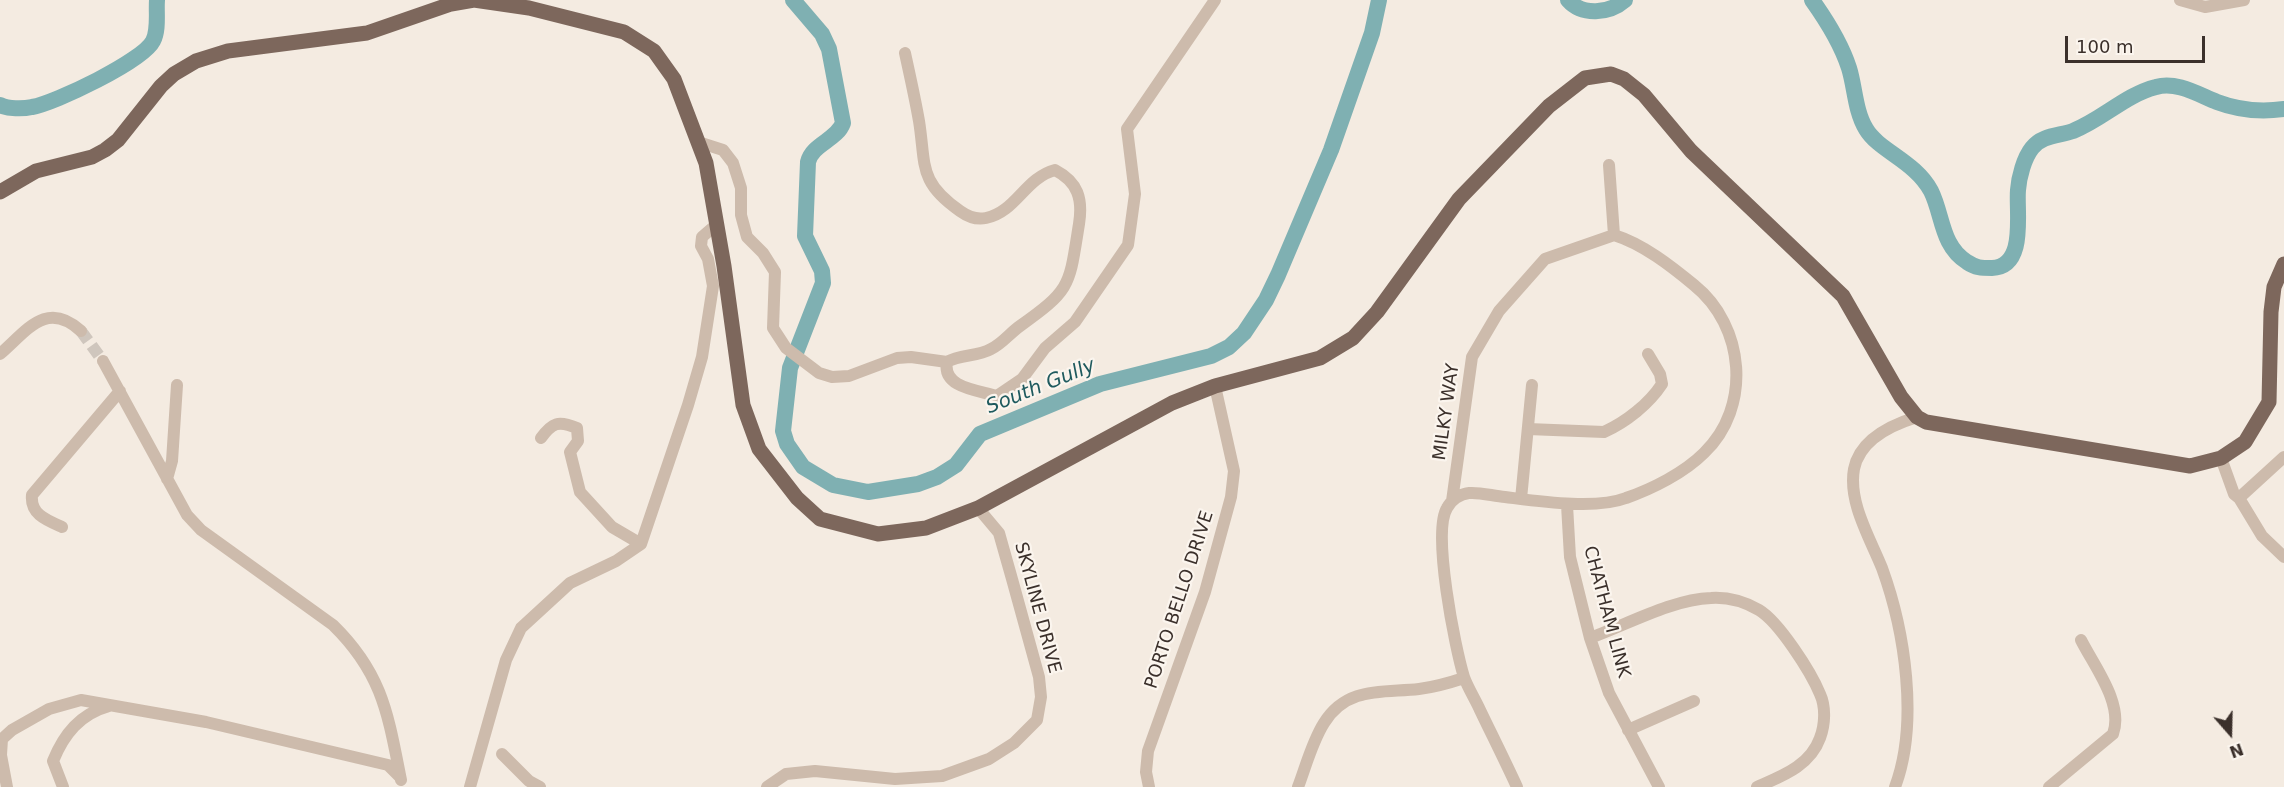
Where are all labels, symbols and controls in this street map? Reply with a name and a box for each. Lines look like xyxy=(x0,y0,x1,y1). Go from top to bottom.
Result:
scale bar xyxy=(2068,24,2208,62)
text: 100 m xyxy=(2076,36,2134,57)
water label: South Gully xyxy=(983,354,1099,420)
street label: MILKY WAY xyxy=(1430,362,1464,462)
street label: PORTO BELLO DRIVE xyxy=(1141,508,1219,692)
street label: SKYLINE DRIVE xyxy=(1009,540,1065,676)
street label: CHATHAM LINK xyxy=(1578,544,1634,680)
north arrow xyxy=(2200,703,2260,763)
text: N xyxy=(2227,739,2246,762)

